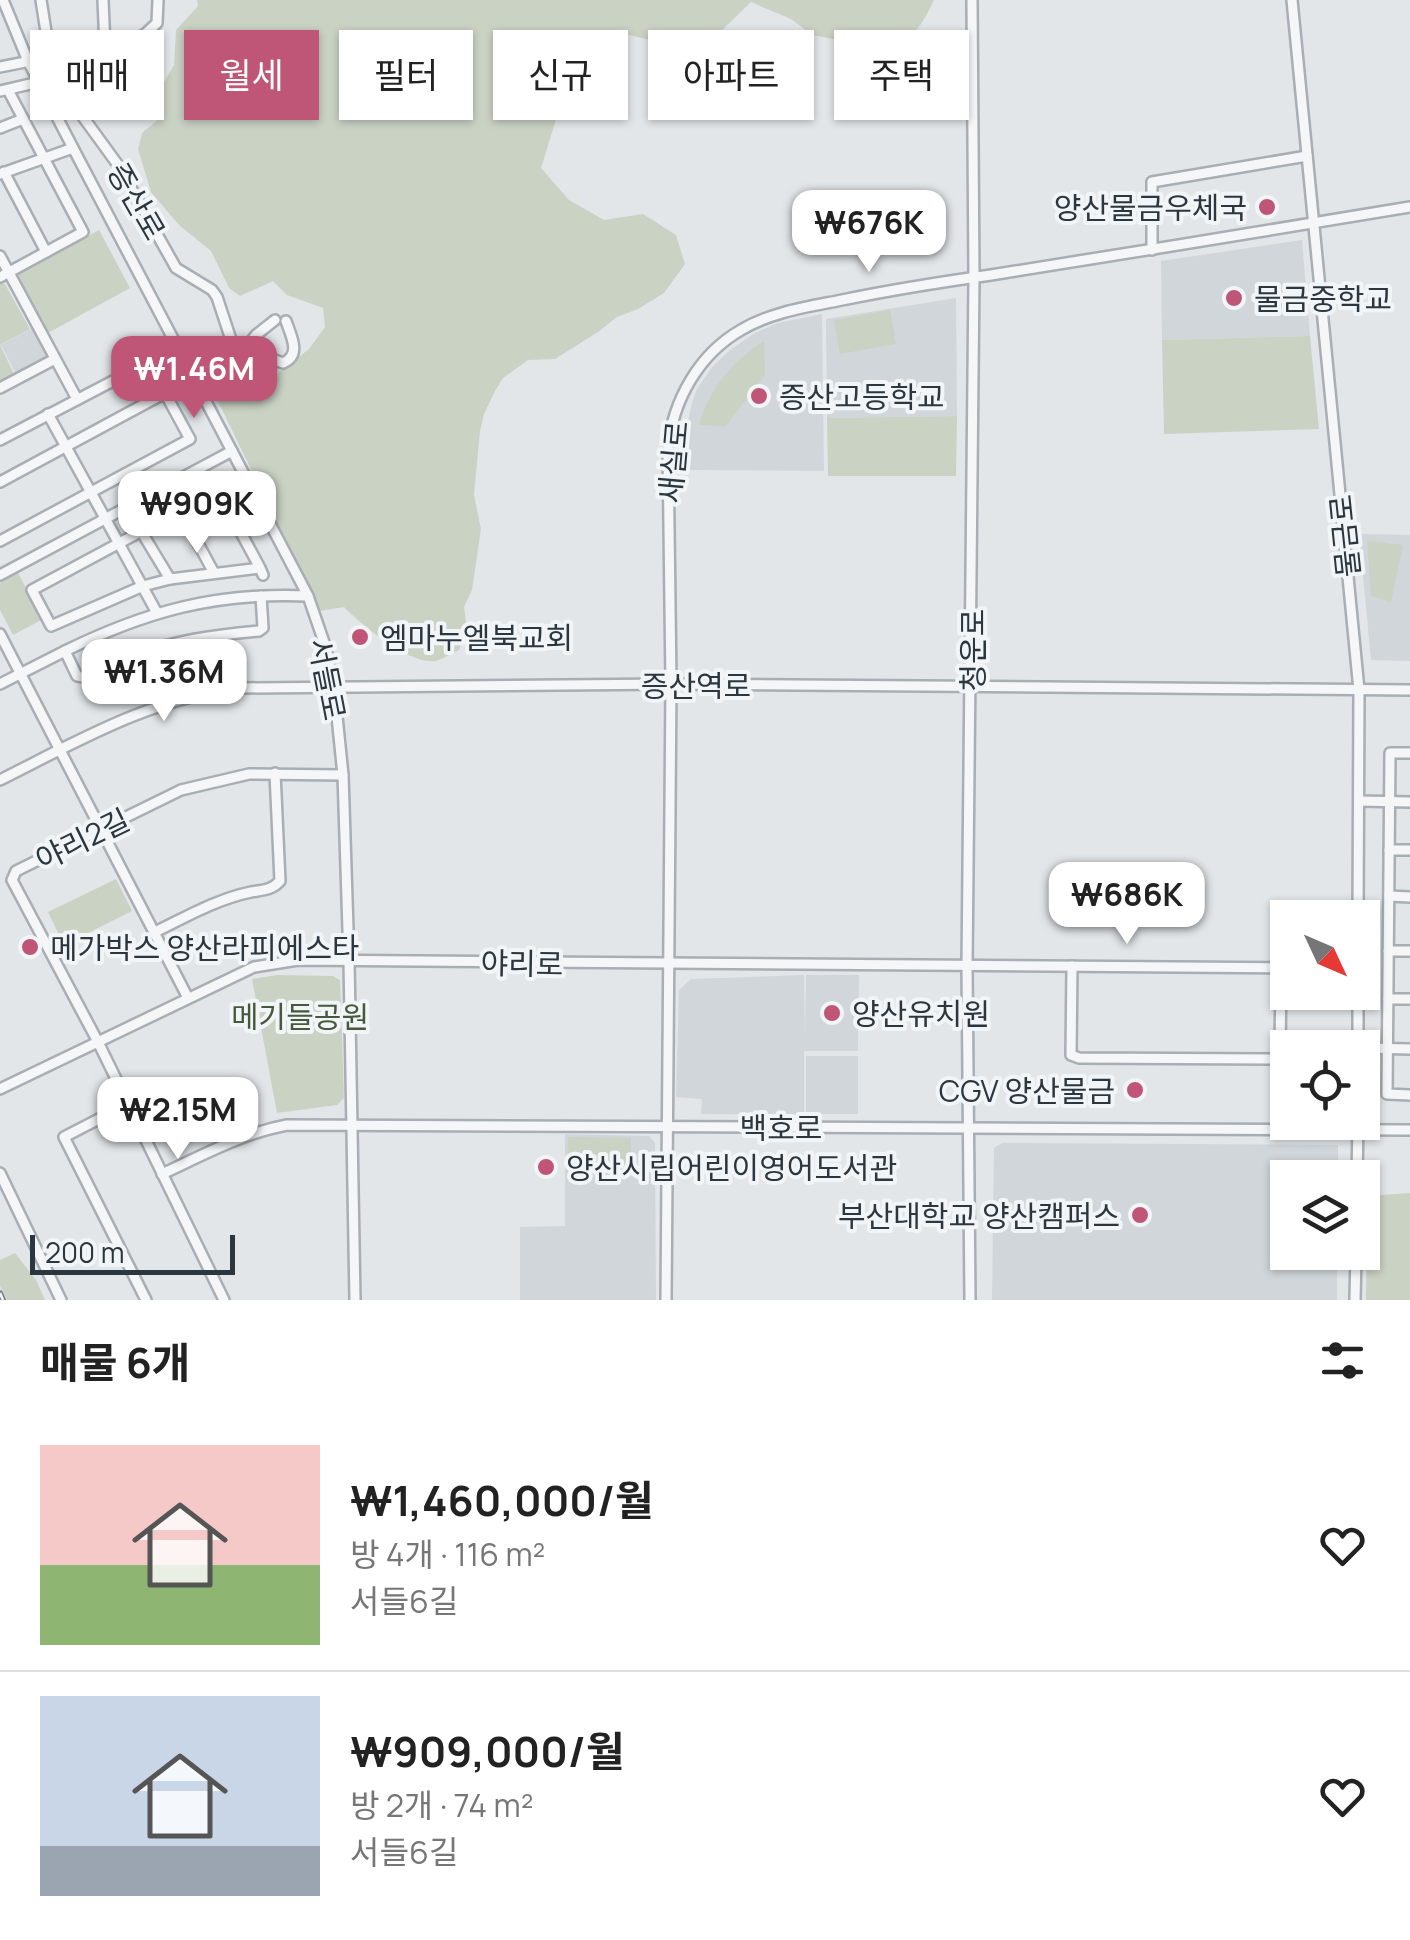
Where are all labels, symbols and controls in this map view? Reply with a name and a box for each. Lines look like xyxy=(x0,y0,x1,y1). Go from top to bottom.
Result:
chip: 매매 xyxy=(30,30,164,120)
chip: 월세 xyxy=(184,30,319,120)
chip: 필터 xyxy=(339,30,473,120)
chip: 신규 xyxy=(493,30,628,120)
chip: 아파트 xyxy=(648,30,814,120)
chip: 주택 xyxy=(834,30,969,120)
street label: 증산로 xyxy=(99,155,175,247)
place label: 양산물금우체국 xyxy=(1054,187,1247,228)
pin: ₩676K xyxy=(799,190,939,275)
marker: 양산물금우체국 xyxy=(1256,196,1278,218)
text: ₩676K xyxy=(814,200,924,244)
place label: 물금중학교 xyxy=(1254,278,1392,319)
marker: 물금중학교 xyxy=(1223,287,1245,309)
pin: ₩1.46M xyxy=(113,336,275,421)
text: ₩1.46M xyxy=(133,346,255,390)
place label: 증산고등학교 xyxy=(779,376,945,417)
marker: 증산고등학교 xyxy=(748,385,770,407)
street label: 새실로 xyxy=(649,419,697,505)
pin: ₩909K xyxy=(127,471,267,556)
text: ₩909K xyxy=(140,481,254,525)
street label: 물금로 xyxy=(1319,493,1369,579)
street label: 청운로 xyxy=(952,609,993,691)
place label: 엠마누엘북교회 xyxy=(380,617,573,658)
marker: 엠마누엘북교회 xyxy=(349,626,371,648)
street label: 서들로 xyxy=(300,634,356,724)
pin: ₩1.36M xyxy=(83,639,245,724)
text: ₩1.36M xyxy=(104,649,224,693)
street label: 증산역로 xyxy=(641,665,751,706)
street label: 야리2길 xyxy=(28,799,136,879)
pin: ₩686K xyxy=(1057,862,1197,947)
text: ₩686K xyxy=(1071,872,1183,916)
north arrow xyxy=(1270,900,1380,1010)
map controls xyxy=(1270,900,1380,1270)
place label: 메가박스 양산라피에스타 xyxy=(50,927,360,968)
marker: 메가박스 양산라피에스타 xyxy=(19,936,41,958)
street label: 야리로 xyxy=(480,942,564,984)
place label: 양산유치원 xyxy=(852,993,990,1034)
park label: 메기들공원 xyxy=(231,996,369,1037)
marker: 양산유치원 xyxy=(821,1002,843,1024)
button: locate xyxy=(1270,1030,1380,1140)
place label: CGV 양산물금 xyxy=(939,1070,1115,1111)
pin: ₩2.15M xyxy=(97,1077,259,1162)
marker: CGV 양산물금 xyxy=(1124,1079,1146,1101)
text: ₩2.15M xyxy=(119,1087,237,1131)
street label: 백호로 xyxy=(740,1107,822,1148)
place label: 양산시립어린이영어도서관 xyxy=(566,1147,897,1188)
marker: 양산시립어린이영어도서관 xyxy=(535,1156,557,1178)
button: layers xyxy=(1270,1160,1380,1270)
place label: 부산대학교 양산캠퍼스 xyxy=(838,1195,1120,1236)
marker: 부산대학교 양산캠퍼스 xyxy=(1129,1204,1151,1226)
scale bar xyxy=(30,1230,235,1274)
text: 200 m xyxy=(45,1233,124,1271)
text: 매물 6개 xyxy=(40,1333,190,1391)
icon: filters xyxy=(1315,1333,1370,1388)
text: ₩1,460,000/월 xyxy=(350,1471,654,1529)
icon: home xyxy=(120,1485,240,1605)
icon: heart xyxy=(1315,1518,1370,1573)
text: 방 4개 · 116 m² xyxy=(350,1532,545,1576)
text: 서들6길 xyxy=(350,1579,458,1623)
text: ₩909,000/월 xyxy=(350,1722,625,1780)
icon: home xyxy=(120,1736,240,1856)
icon: heart xyxy=(1315,1769,1370,1824)
text: 방 2개 · 74 m² xyxy=(350,1783,534,1827)
text: 서들6길 xyxy=(350,1830,458,1874)

